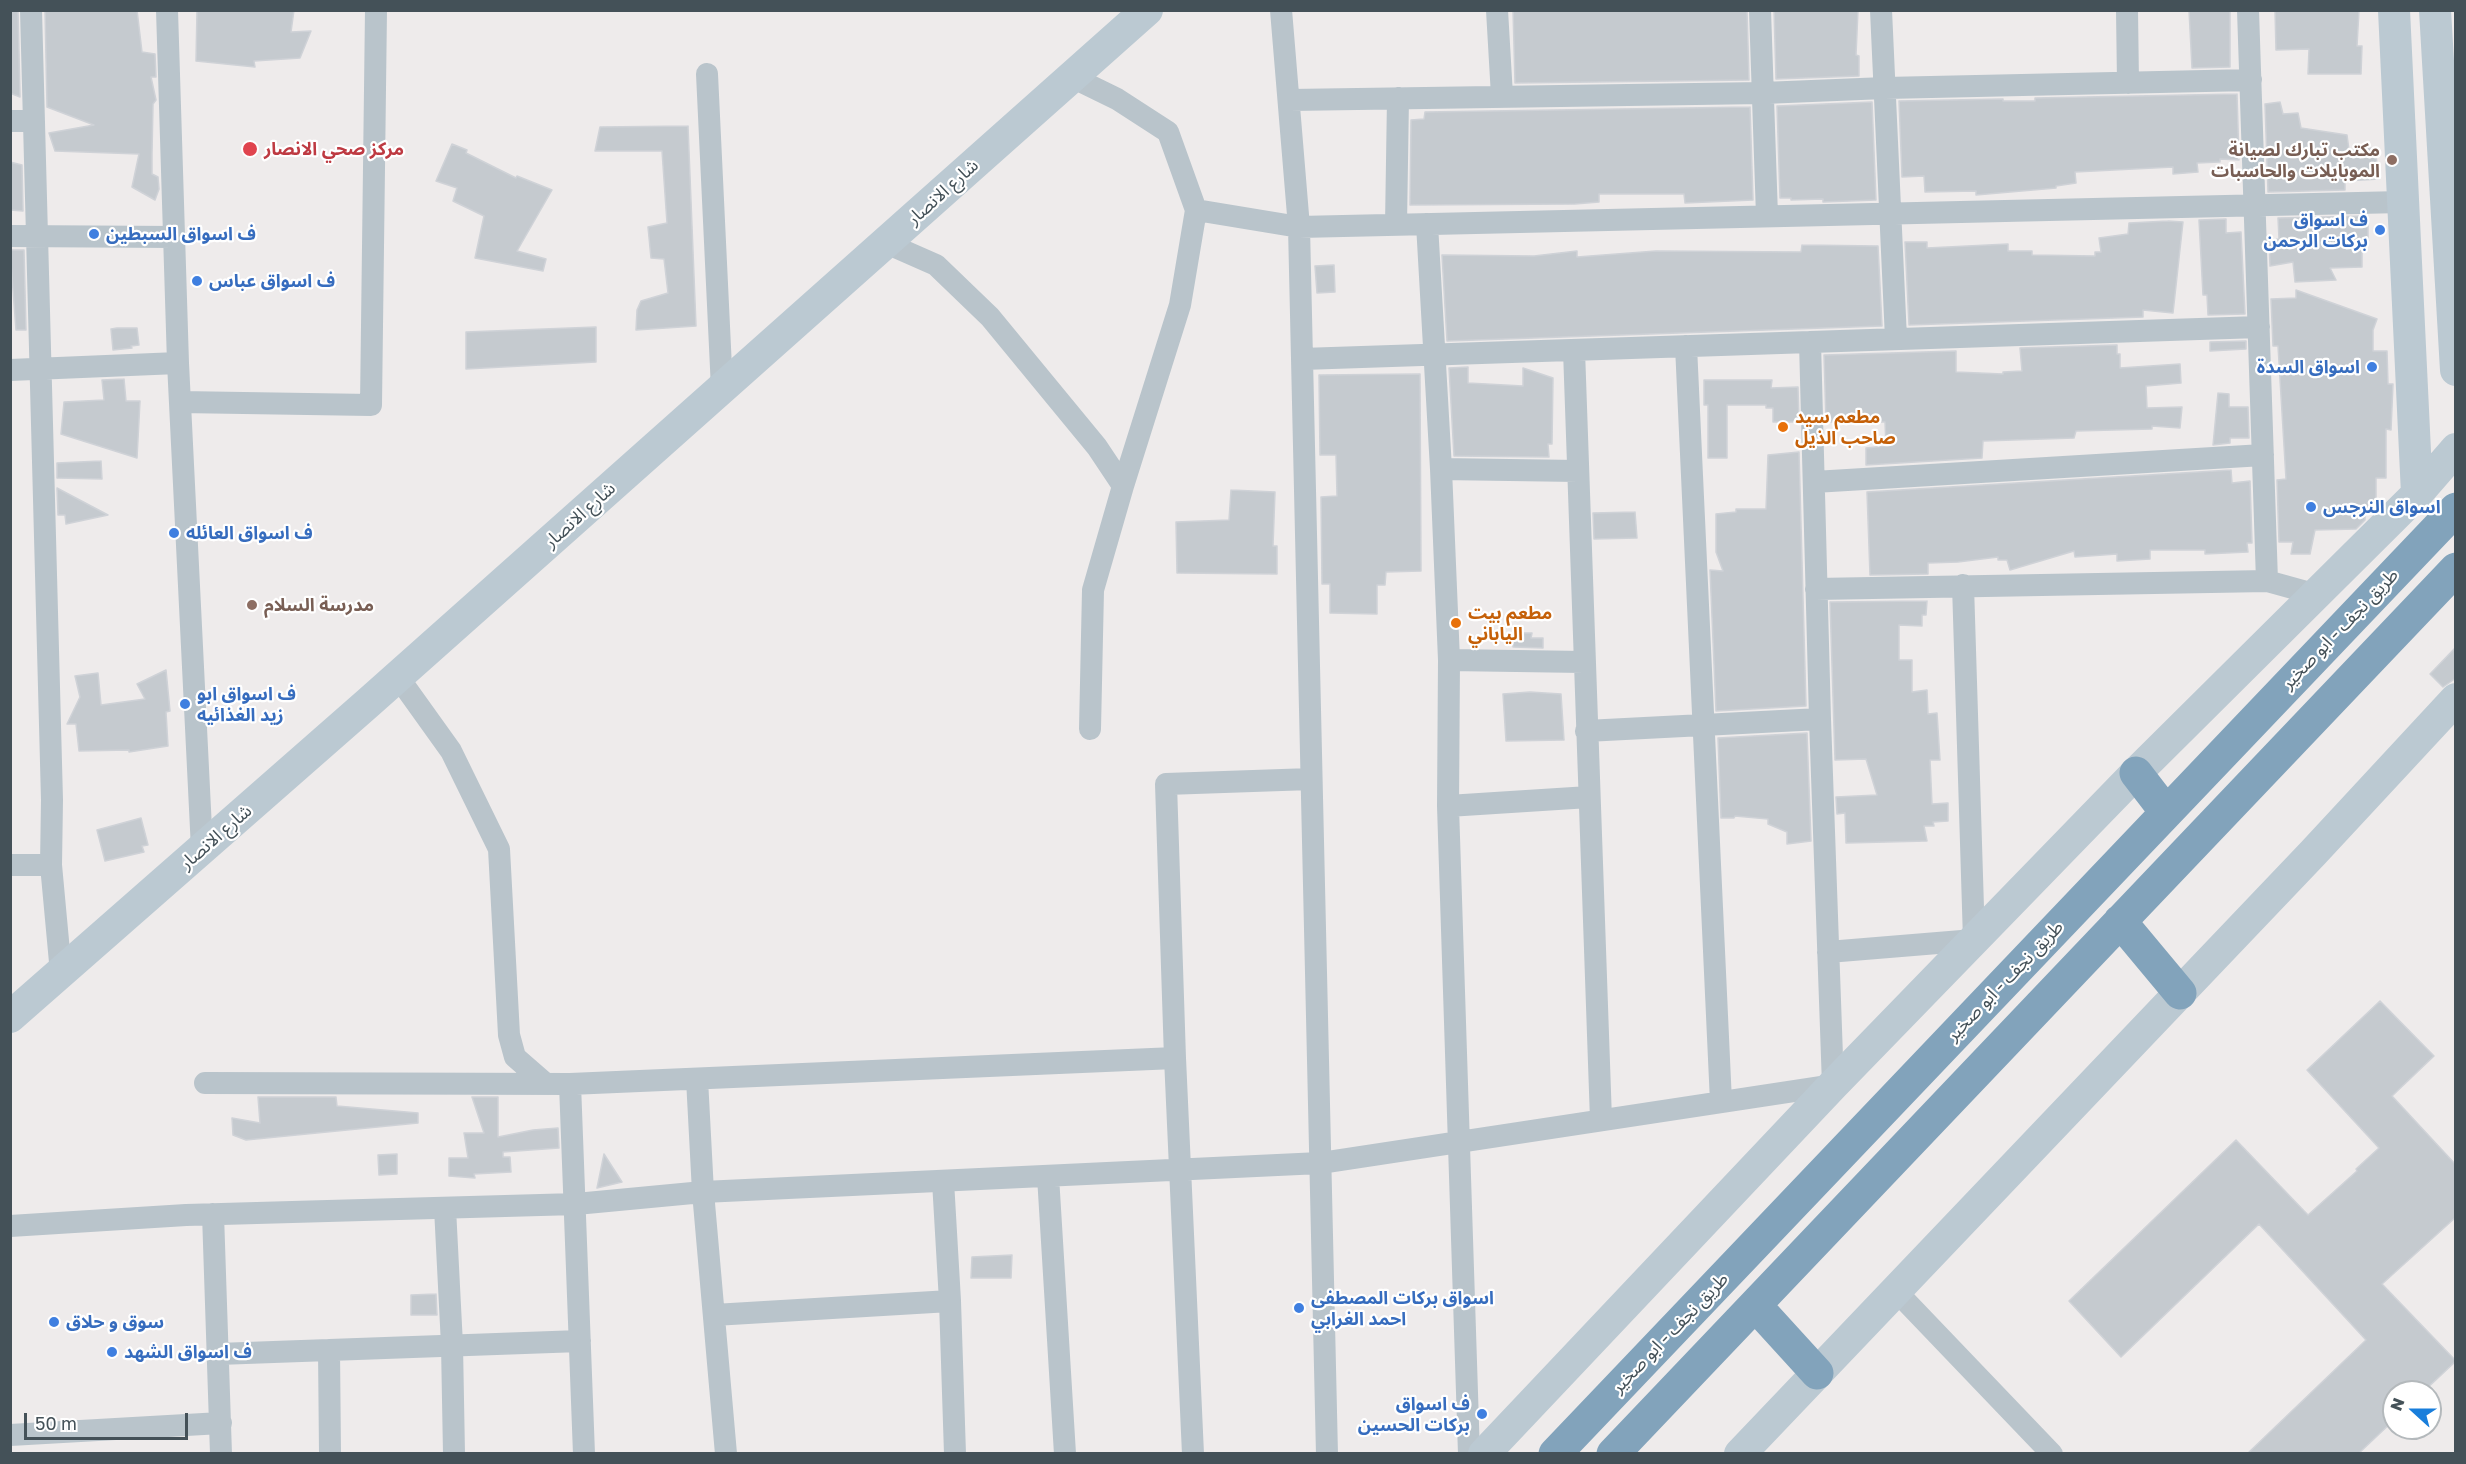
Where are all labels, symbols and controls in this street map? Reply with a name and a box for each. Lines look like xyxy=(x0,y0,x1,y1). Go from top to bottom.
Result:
place label: مركز صحي الانصار xyxy=(264,138,404,160)
place label: مكتب تبارك لصيانة الموبايلات والحاسبات xyxy=(2211,139,2380,182)
marker: مركز صحي الانصار xyxy=(241,140,259,158)
marker: مكتب تبارك لصيانة الموبايلات والحاسبات xyxy=(2385,153,2399,167)
street label: شارع الانصار xyxy=(903,154,983,230)
place label: ف اسواق بركات الرحمن xyxy=(2263,209,2368,252)
place label: ف اسواق السبطين xyxy=(106,223,256,245)
marker: ف اسواق بركات الرحمن xyxy=(2373,223,2387,237)
marker: ف اسواق السبطين xyxy=(87,227,101,241)
place label: ف اسواق عباس xyxy=(209,270,335,292)
marker: ف اسواق عباس xyxy=(190,274,204,288)
place label: اسواق السدة xyxy=(2257,356,2360,378)
marker: اسواق السدة xyxy=(2365,360,2379,374)
place label: مطعم سيد صاحب الذيل xyxy=(1795,406,1896,448)
marker: مطعم سيد صاحب الذيل xyxy=(1776,420,1790,434)
street label: شارع الانصار xyxy=(540,477,620,553)
place label: اسواق النرجس xyxy=(2323,496,2441,518)
marker: اسواق النرجس xyxy=(2304,500,2318,514)
place label: ف اسواق العائله xyxy=(186,522,313,544)
marker: ف اسواق العائله xyxy=(167,526,181,540)
street label: طريق نجف - ابو صخير xyxy=(2277,564,2403,694)
place label: مدرسة السلام xyxy=(264,594,374,616)
marker: مدرسة السلام xyxy=(245,598,259,612)
place label: مطعم بيت الياباني xyxy=(1468,602,1552,644)
marker: مطعم بيت الياباني xyxy=(1449,616,1463,630)
place label: ف اسواق ابو زيد الغذائيه xyxy=(197,683,296,726)
marker: ف اسواق ابو زيد الغذائيه xyxy=(178,697,192,711)
street label: شارع الانصار xyxy=(176,800,256,874)
street label: طريق نجف - ابو صخير xyxy=(1942,916,2068,1046)
street label: طريق نجف - ابو صخير xyxy=(1607,1268,1733,1398)
place label: اسواق بركات المصطفى احمد الغرابي xyxy=(1311,1287,1494,1330)
marker: اسواق بركات المصطفى احمد الغرابي xyxy=(1292,1301,1306,1315)
place label: سوق و حلاق xyxy=(66,1311,164,1333)
marker: سوق و حلاق xyxy=(47,1315,61,1329)
place label: ف اسواق الشهد xyxy=(124,1341,252,1363)
marker: ف اسواق الشهد xyxy=(105,1345,119,1359)
north arrow xyxy=(2382,1380,2442,1440)
place label: ف اسواق بركات الحسين xyxy=(1358,1393,1470,1436)
text: N xyxy=(2386,1395,2409,1414)
scale bar xyxy=(27,1401,190,1439)
marker: ف اسواق بركات الحسين xyxy=(1475,1407,1489,1421)
text: 50 m xyxy=(35,1412,77,1434)

